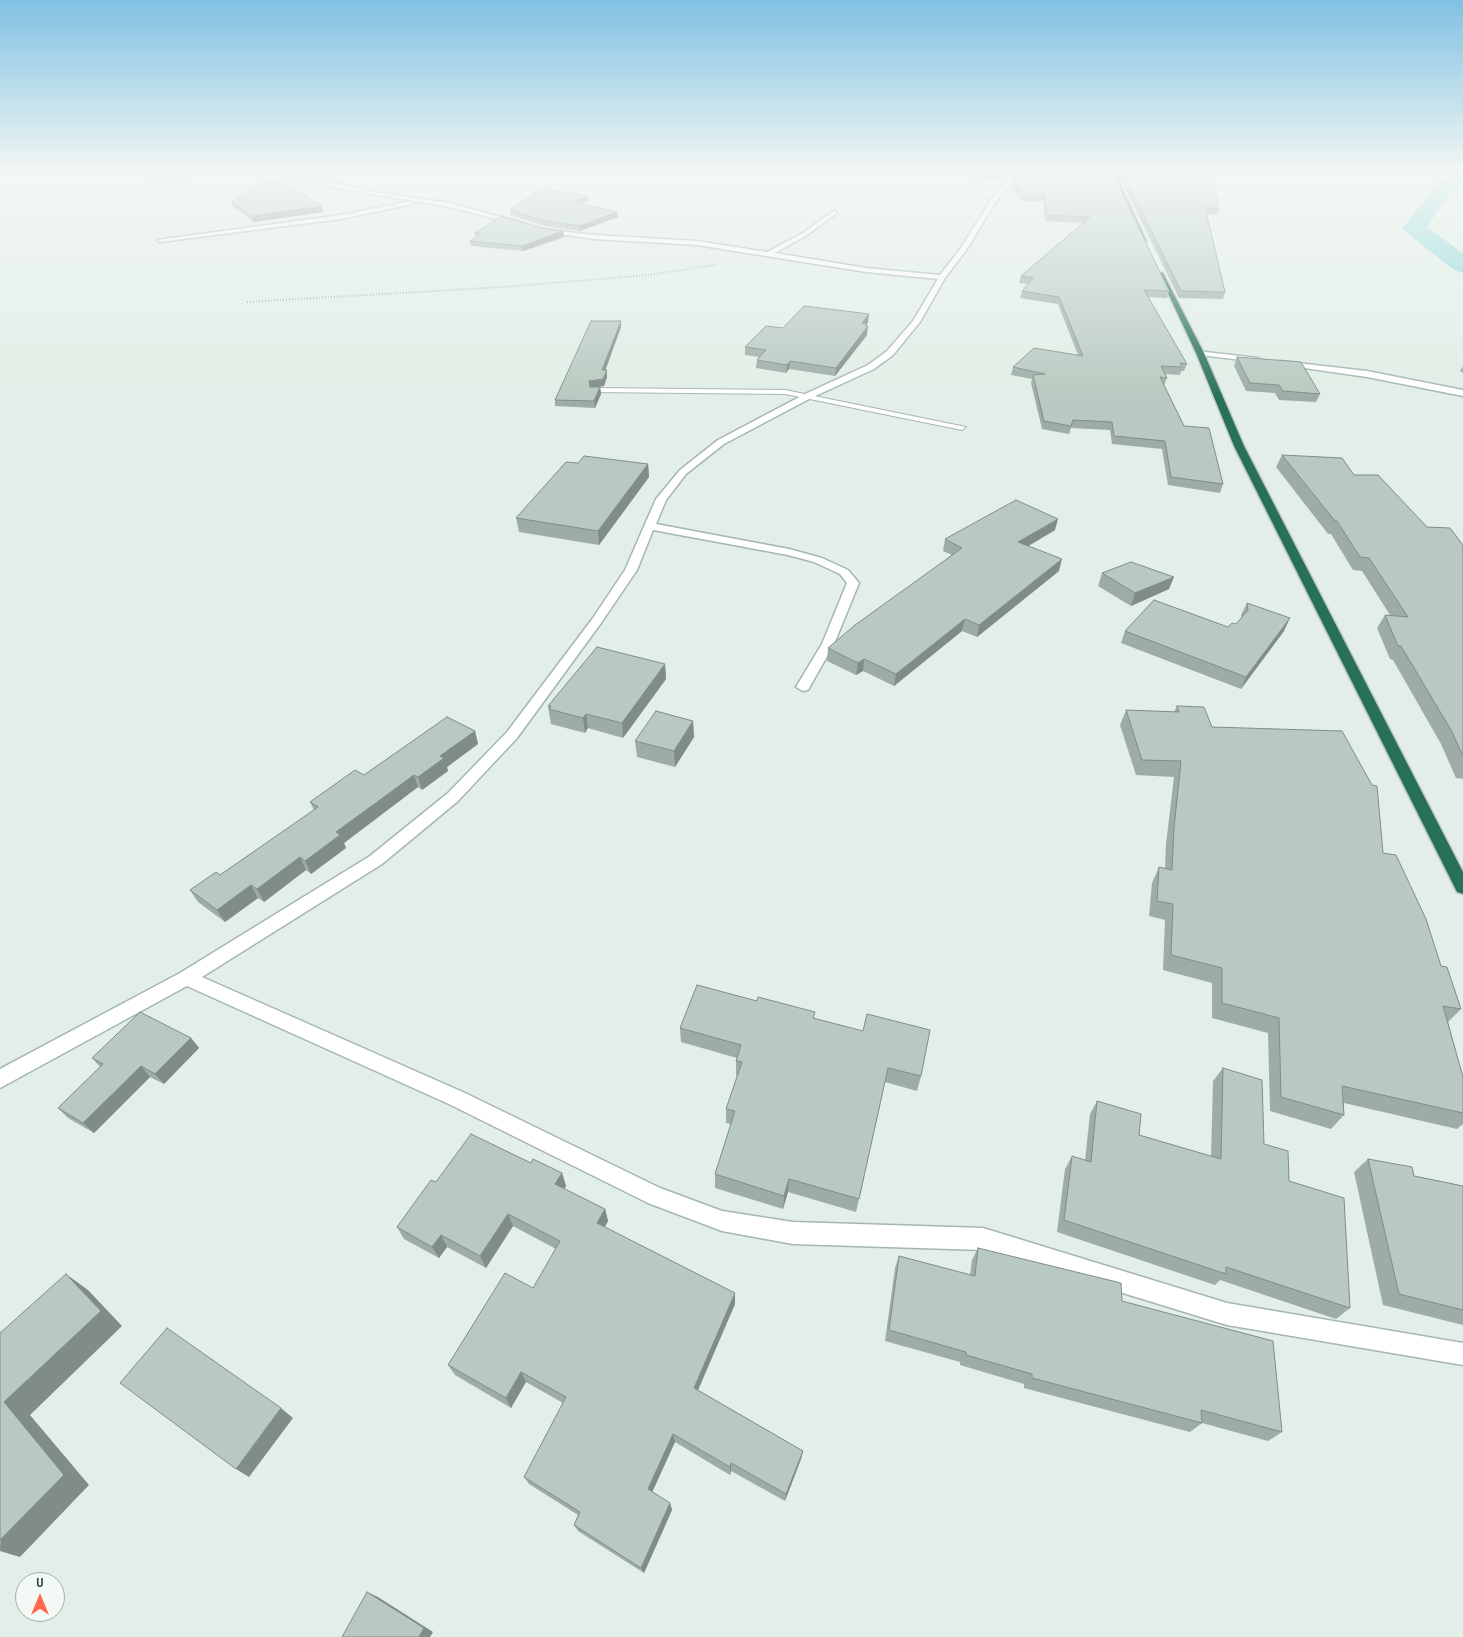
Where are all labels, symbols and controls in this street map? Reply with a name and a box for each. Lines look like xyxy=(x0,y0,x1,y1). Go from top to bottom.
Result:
north arrow xyxy=(15,1572,65,1622)
text: U xyxy=(36,1574,44,1591)

